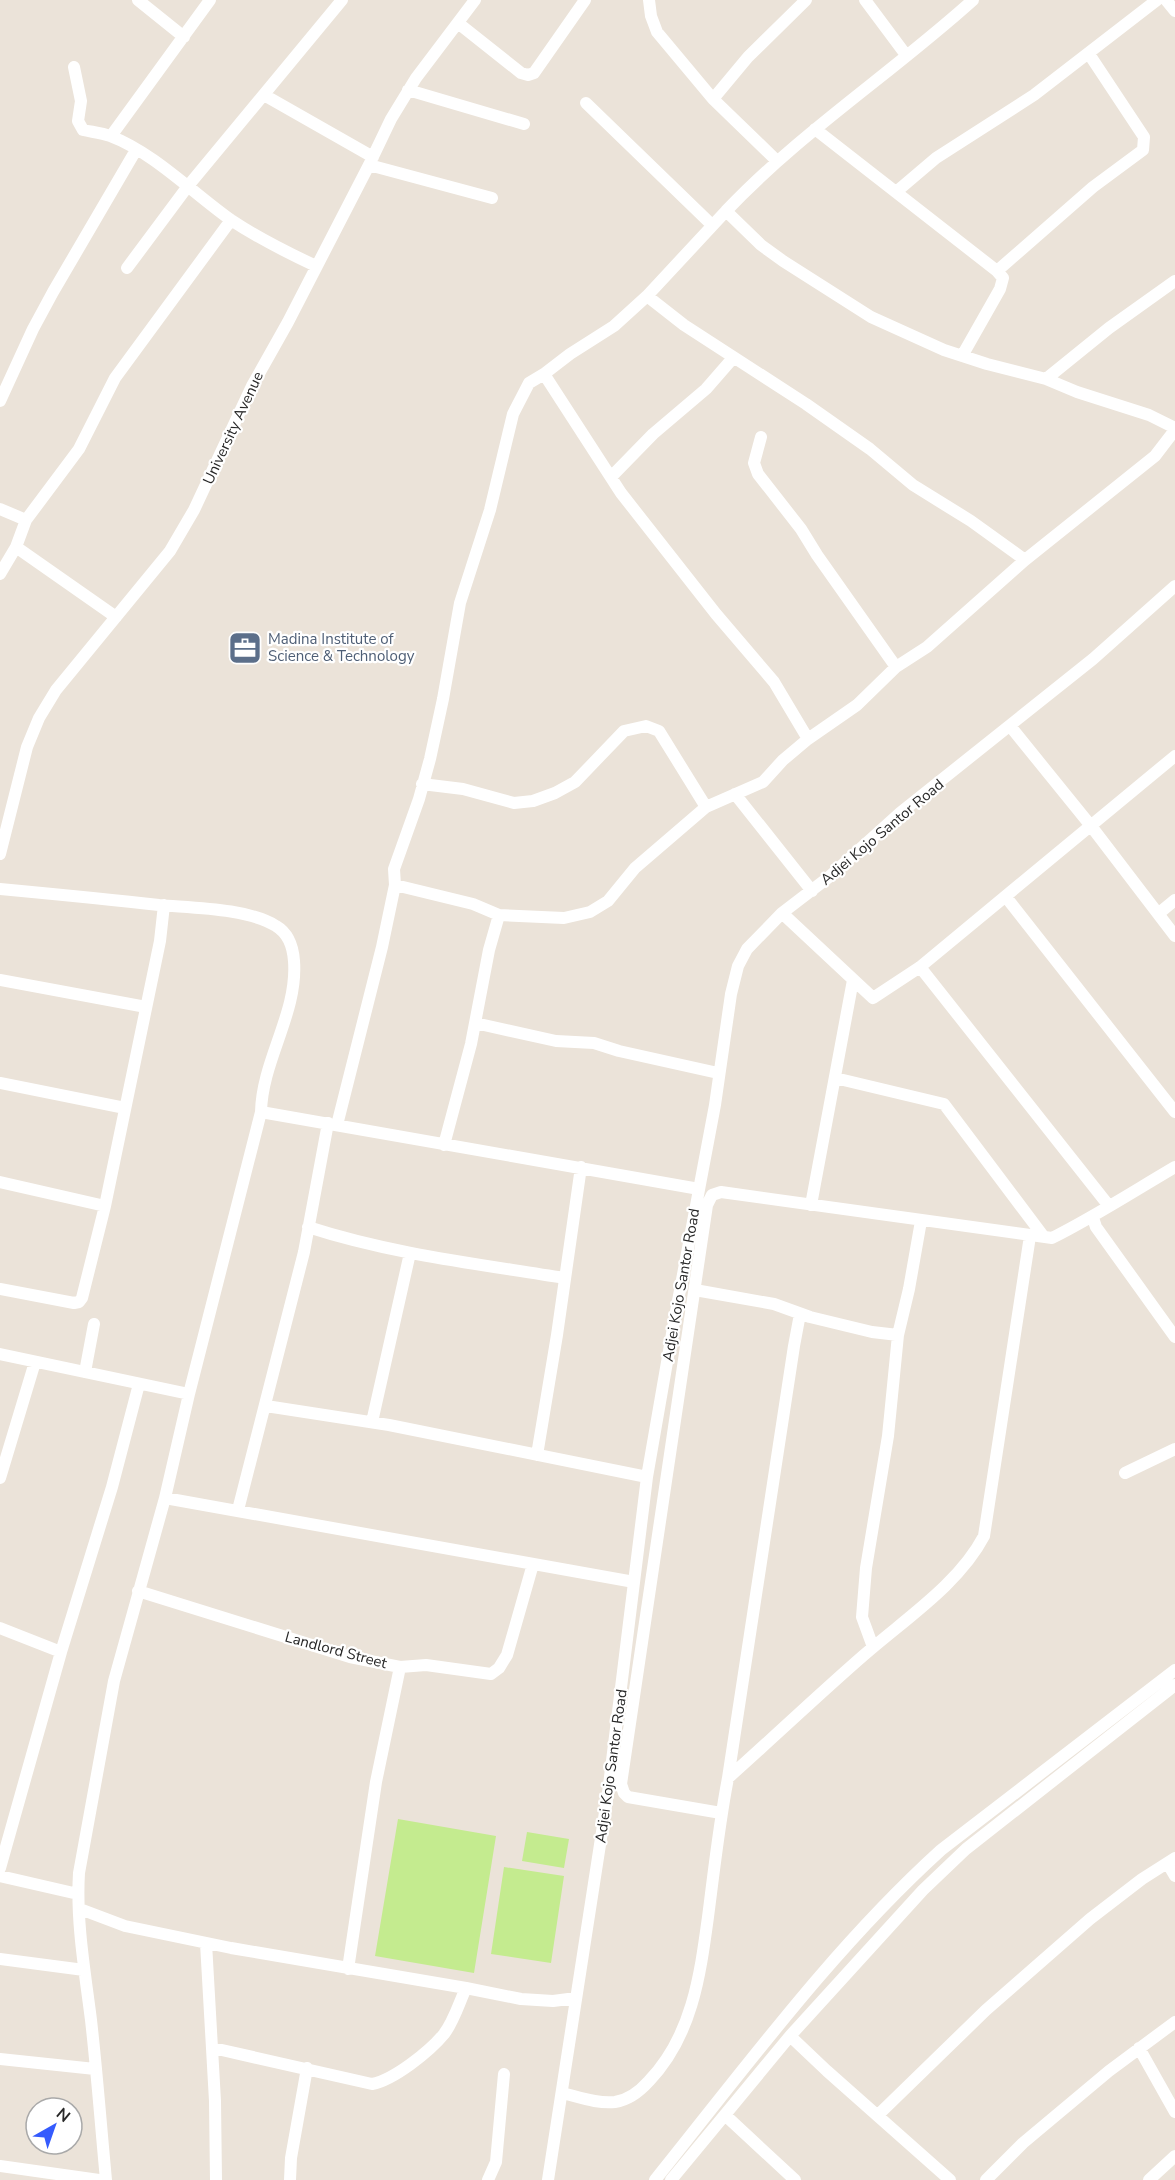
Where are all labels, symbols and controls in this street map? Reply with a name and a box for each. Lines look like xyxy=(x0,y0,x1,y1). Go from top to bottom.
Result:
street label: University Avenue xyxy=(198,368,268,488)
place label: Madina Institute of Science & Technology xyxy=(268,629,415,666)
office icon: Madina Institute of Science & Technology xyxy=(227,630,263,666)
street label: Adjei Kojo Santor Road xyxy=(816,774,948,890)
street label: Adjei Kojo Santor Road xyxy=(658,1207,704,1363)
street label: Landlord Street xyxy=(283,1627,390,1673)
street label: Adjei Kojo Santor Road xyxy=(590,1688,632,1844)
north arrow xyxy=(24,2096,84,2156)
text: N xyxy=(51,2103,75,2128)

